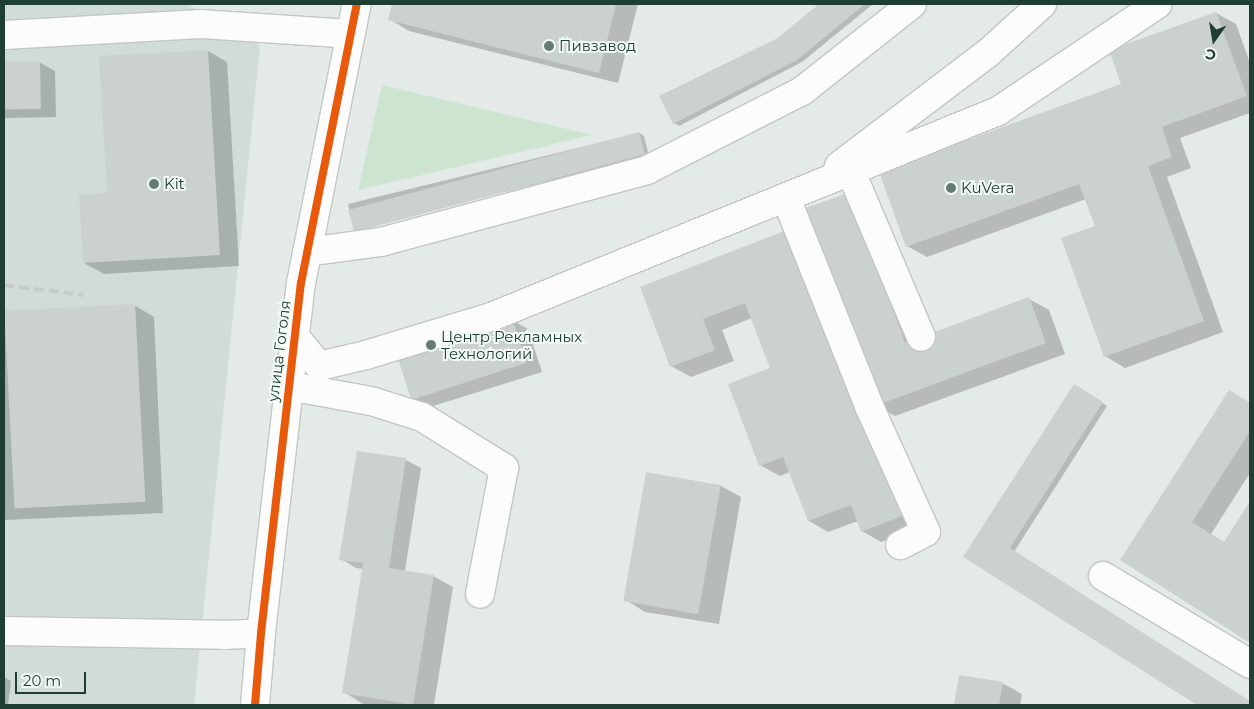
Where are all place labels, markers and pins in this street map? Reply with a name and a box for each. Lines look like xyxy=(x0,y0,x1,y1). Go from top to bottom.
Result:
place label: Пивзавод xyxy=(559,37,636,55)
marker: Пивзавод xyxy=(543,40,555,52)
place label: Kit xyxy=(164,175,185,193)
marker: Kit xyxy=(148,178,160,190)
place label: KuVera xyxy=(961,179,1014,197)
marker: KuVera xyxy=(945,182,957,194)
place label: Центр Рекламных Технологий xyxy=(441,327,582,362)
marker: Центр Рекламных Технологий xyxy=(425,339,437,351)

